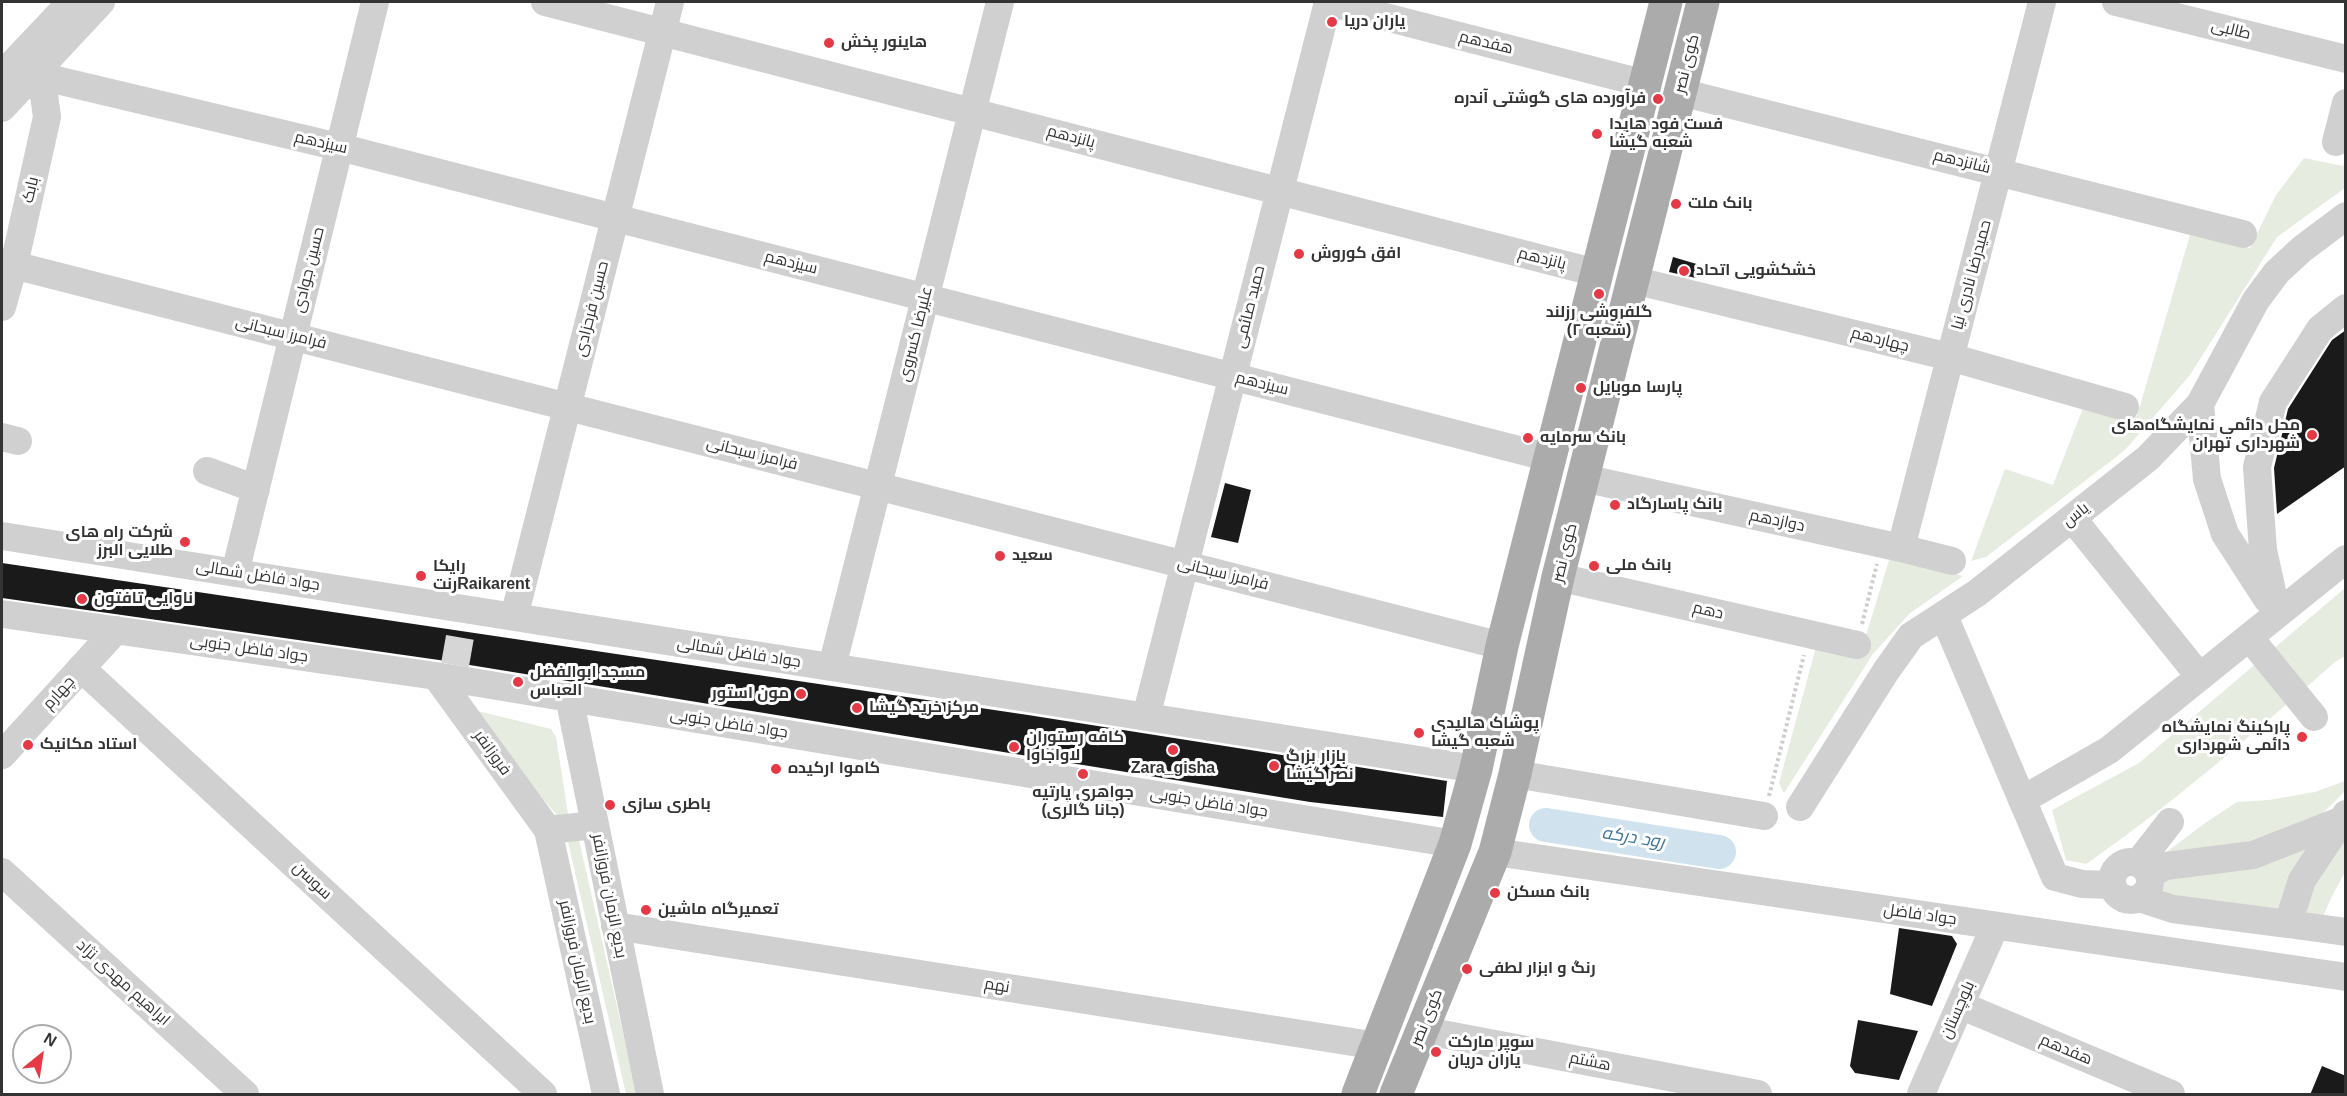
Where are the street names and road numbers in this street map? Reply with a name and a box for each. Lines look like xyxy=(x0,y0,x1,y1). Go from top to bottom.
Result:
street label: طالبی xyxy=(2209,16,2253,44)
street label: هفدهم xyxy=(1457,27,1515,59)
street label: کوی نصر xyxy=(1670,32,1704,96)
street label: پانزدهم xyxy=(1045,121,1097,153)
street label: سیزدهم xyxy=(293,128,349,158)
street label: شانزدهم xyxy=(1932,146,1992,178)
street label: بابک xyxy=(19,175,43,205)
street label: حمیدرضا نادری نیا xyxy=(1948,218,1996,332)
street label: حسین جوادی xyxy=(289,225,329,315)
street label: پانزدهم xyxy=(1516,244,1568,274)
street label: سیزدهم xyxy=(763,247,819,279)
street label: حسین فرحزادی xyxy=(571,259,613,359)
street label: حمید صائمی xyxy=(1230,264,1270,350)
street label: علیرضا کسروی xyxy=(895,284,937,384)
street label: فرامرز سبحانی xyxy=(233,312,329,354)
street label: چهاردهم xyxy=(1849,324,1911,356)
street label: سیزدهم xyxy=(1234,368,1290,400)
street label: فرامرز سبحانی xyxy=(704,433,800,475)
street label: یاس xyxy=(2059,499,2093,531)
street label: دوازدهم xyxy=(1748,506,1806,536)
street label: کوی نصر xyxy=(1548,521,1582,585)
street label: فرامرز سبحانی xyxy=(1175,553,1271,595)
street label: جواد فاضل شمالی xyxy=(195,557,321,595)
street label: دهم xyxy=(1691,598,1725,624)
street label: جواد فاضل جنوبی xyxy=(189,631,309,667)
street label: جواد فاضل شمالی xyxy=(676,634,802,672)
street label: چهارم xyxy=(39,672,79,714)
street label: جواد فاضل جنوبی xyxy=(669,705,789,743)
street label: فروزانفر xyxy=(469,727,515,779)
street label: جواد فاضل جنوبی xyxy=(1149,784,1269,822)
street label: بدیع‌ الزمان فروزانفر xyxy=(588,832,630,960)
street label: سوسن xyxy=(288,858,336,904)
street label: بدیع الزمان فروزانفر xyxy=(554,898,600,1026)
street label: جواد فاضل xyxy=(1882,900,1958,930)
street label: ابراهیم مهدی نژاد xyxy=(72,936,174,1030)
street label: نهم xyxy=(983,975,1011,997)
street label: بلوچستان xyxy=(1937,978,1979,1042)
street label: کوی نصر xyxy=(1407,986,1447,1050)
street label: هفدهم xyxy=(2037,1030,2095,1070)
street label: هشتم xyxy=(1568,1049,1612,1075)

